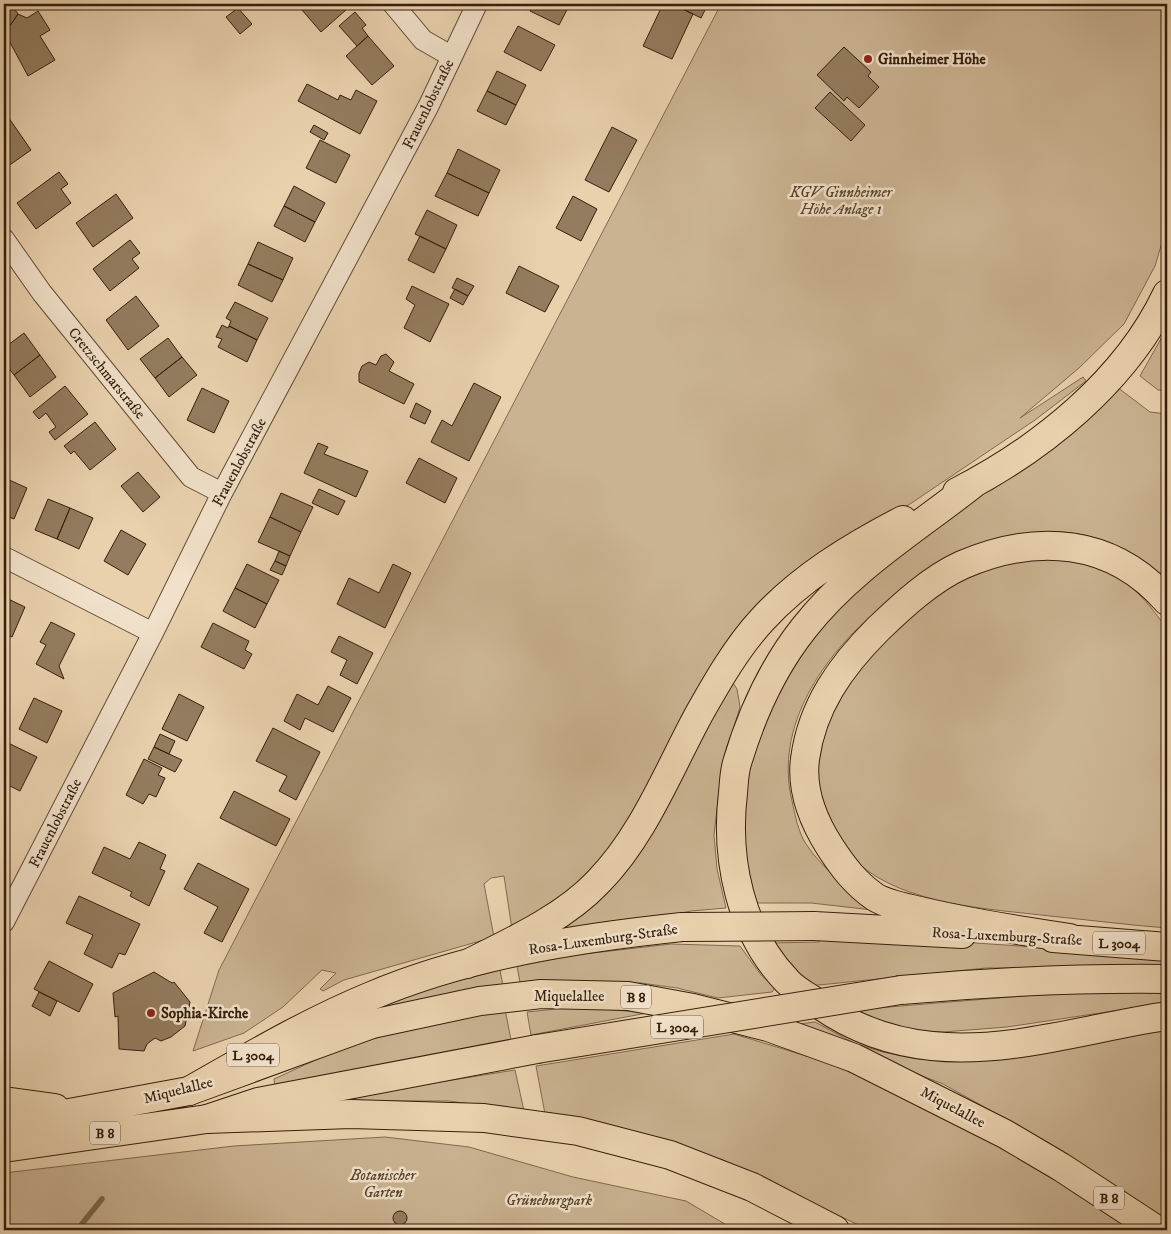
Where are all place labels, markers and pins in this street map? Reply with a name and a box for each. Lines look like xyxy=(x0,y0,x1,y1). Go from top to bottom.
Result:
place label: Ginnheimer Höhe xyxy=(878,50,987,69)
marker: Ginnheimer Höhe xyxy=(862,53,874,65)
place label: Sophia-Kirche xyxy=(161,1004,249,1023)
marker: Sophia-Kirche xyxy=(145,1007,157,1019)

